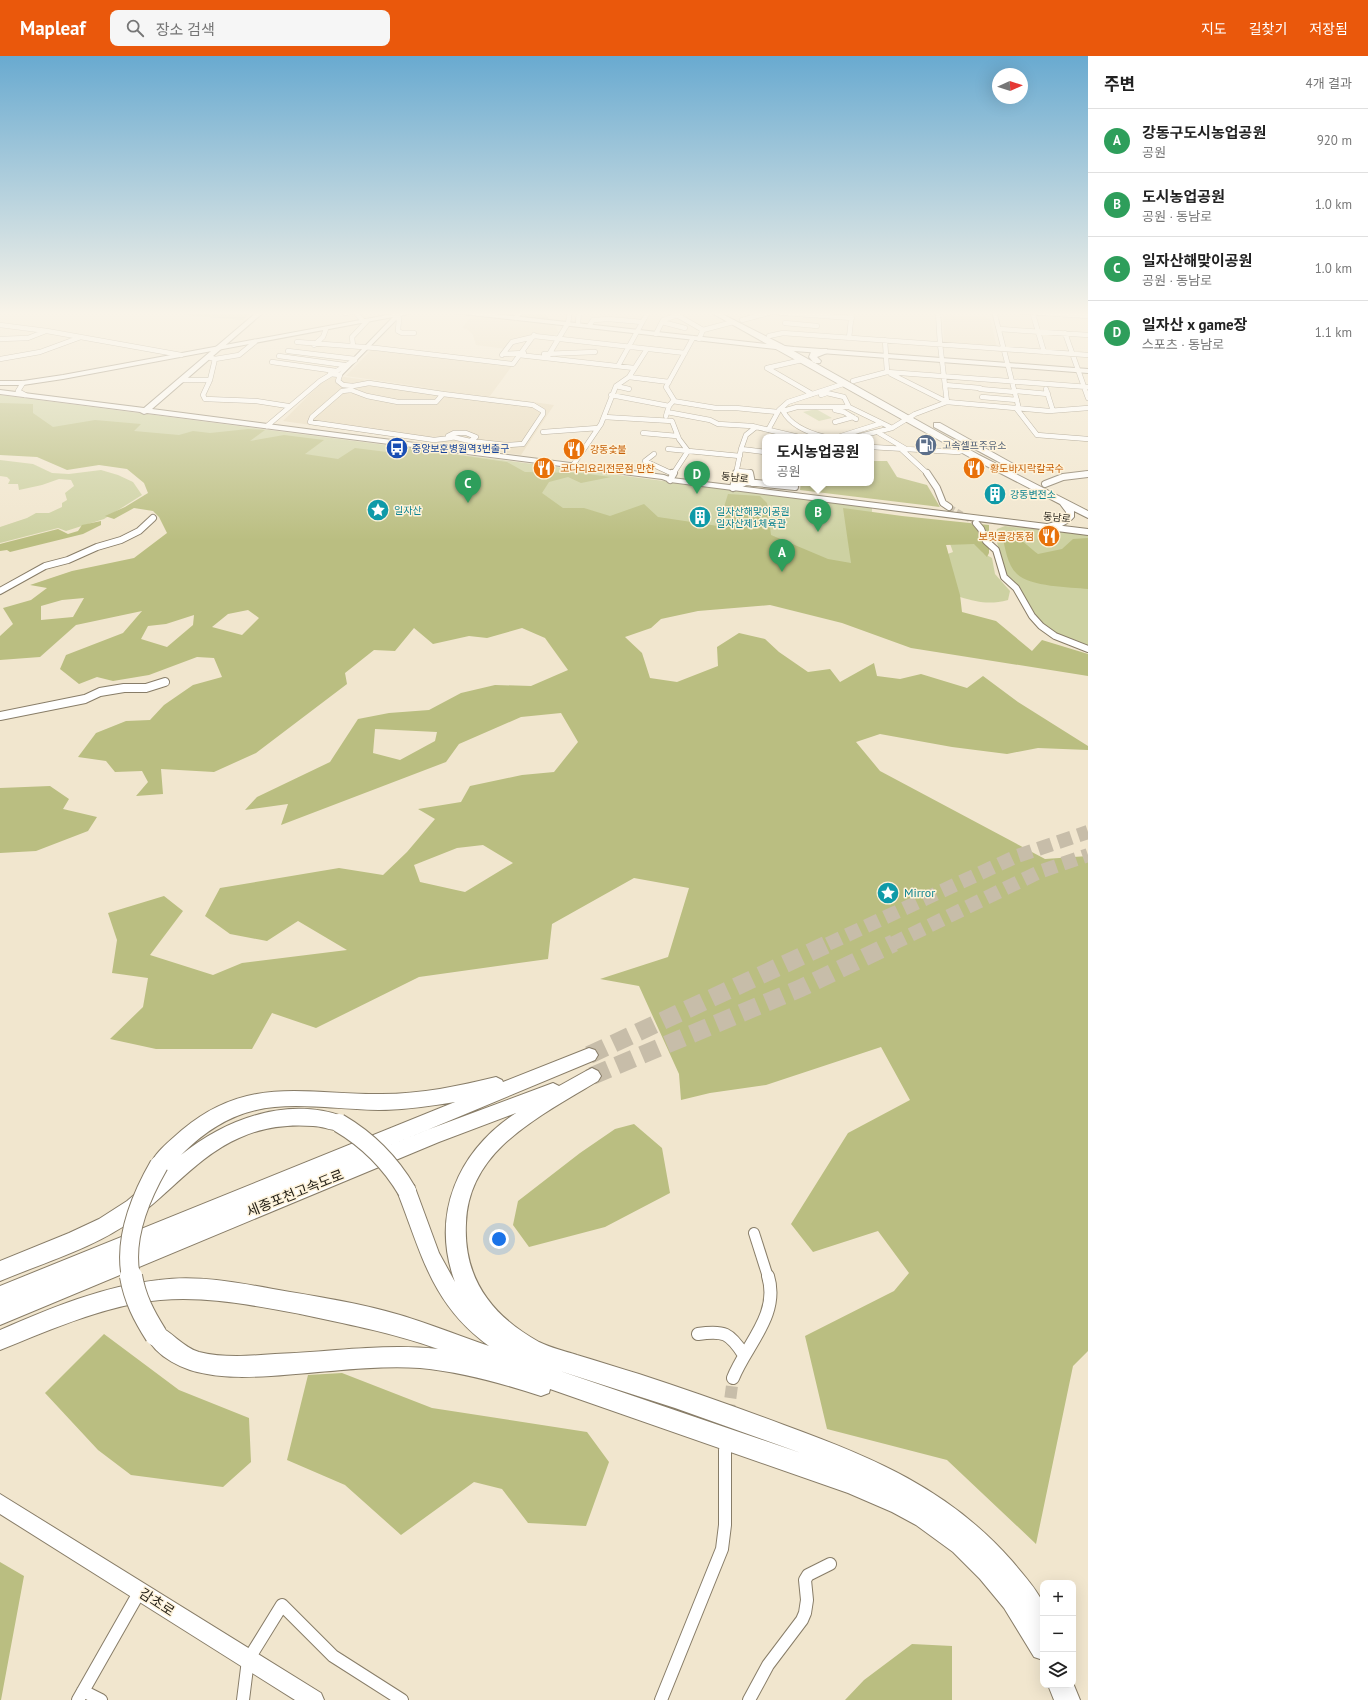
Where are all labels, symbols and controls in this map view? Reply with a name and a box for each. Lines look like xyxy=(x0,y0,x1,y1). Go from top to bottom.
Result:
search box xyxy=(110,10,390,46)
text: Mapleaf xyxy=(20,16,86,40)
icon: search xyxy=(124,17,146,39)
text: 장소 검색 xyxy=(156,20,215,39)
text: 지도 xyxy=(1201,20,1227,38)
text: 길찾기 xyxy=(1249,20,1287,38)
text: 저장됨 xyxy=(1309,20,1348,38)
north arrow xyxy=(992,68,1028,104)
text: 주변 xyxy=(1104,73,1135,95)
text: 4개 결과 xyxy=(1306,75,1352,92)
text: 강동구도시농업공원 xyxy=(1142,123,1266,142)
text: A xyxy=(1113,132,1121,149)
text: 920 m xyxy=(1317,132,1352,149)
text: 공원 xyxy=(1142,144,1166,161)
text: 도시농업공원 xyxy=(1142,187,1225,206)
text: B xyxy=(1113,196,1121,213)
text: 1.0 km xyxy=(1315,196,1352,213)
text: 공원 · 동남로 xyxy=(1142,208,1212,225)
text: 일자산해맞이공원 xyxy=(1142,251,1252,270)
text: C xyxy=(1113,260,1121,277)
text: 1.0 km xyxy=(1315,260,1352,277)
text: 공원 · 동남로 xyxy=(1142,272,1212,289)
text: 일자산 x game장 xyxy=(1142,315,1247,334)
text: D xyxy=(1113,324,1121,341)
text: 1.1 km xyxy=(1315,324,1352,341)
text: 스포츠 · 동남로 xyxy=(1142,336,1224,353)
fuel station icon: 고속셀프주유소 xyxy=(913,432,939,458)
popup xyxy=(762,434,874,486)
bus stop icon: 중앙보훈병원역3번출구 xyxy=(384,435,410,461)
restaurant icon: 강동숯불 xyxy=(561,436,587,462)
place label: 고속셀프주유소 xyxy=(942,439,1006,452)
place label: 중앙보훈병원역3번출구 xyxy=(412,442,509,455)
text: 도시농업공원 xyxy=(777,442,859,461)
place label: 강동숯불 xyxy=(590,443,627,456)
restaurant icon: 코다리요리전문점 만찬 xyxy=(531,455,557,481)
restaurant icon: 황도바지락칼국수 xyxy=(961,455,987,481)
pin: D xyxy=(684,461,710,494)
place label: 코다리요리전문점 만찬 xyxy=(560,462,655,475)
place label: 황도바지락칼국수 xyxy=(990,462,1064,475)
text: 공원 xyxy=(777,463,801,480)
street label: 동남로 xyxy=(720,469,749,486)
pin: C xyxy=(455,470,481,503)
building icon: 강동변전소 xyxy=(982,481,1008,507)
place label: 강동변전소 xyxy=(1010,488,1056,501)
place icon: 일자산 xyxy=(365,497,391,523)
pin: B xyxy=(805,499,831,532)
place label: 일자산 xyxy=(394,504,422,517)
building icon: 일자산해맞이공원 일자산제1체육관 xyxy=(687,504,713,530)
place label: 일자산해맞이공원 일자산제1체육관 xyxy=(716,505,790,530)
street label: 동남로 xyxy=(1043,510,1071,525)
restaurant icon: 보릿골강동점 xyxy=(1036,523,1062,549)
place label: 보릿골강동점 xyxy=(979,530,1034,543)
pin: A xyxy=(769,539,795,572)
place icon: Mirror xyxy=(875,880,901,906)
place label: Mirror xyxy=(904,885,935,900)
street label: 세종포천고속도로 xyxy=(244,1165,346,1221)
your location xyxy=(489,1229,509,1249)
map controls xyxy=(1040,1580,1076,1688)
button: + xyxy=(1040,1580,1076,1616)
street label: 감초로 xyxy=(136,1584,178,1620)
button: − xyxy=(1040,1616,1076,1652)
button: layers xyxy=(1040,1652,1076,1688)

